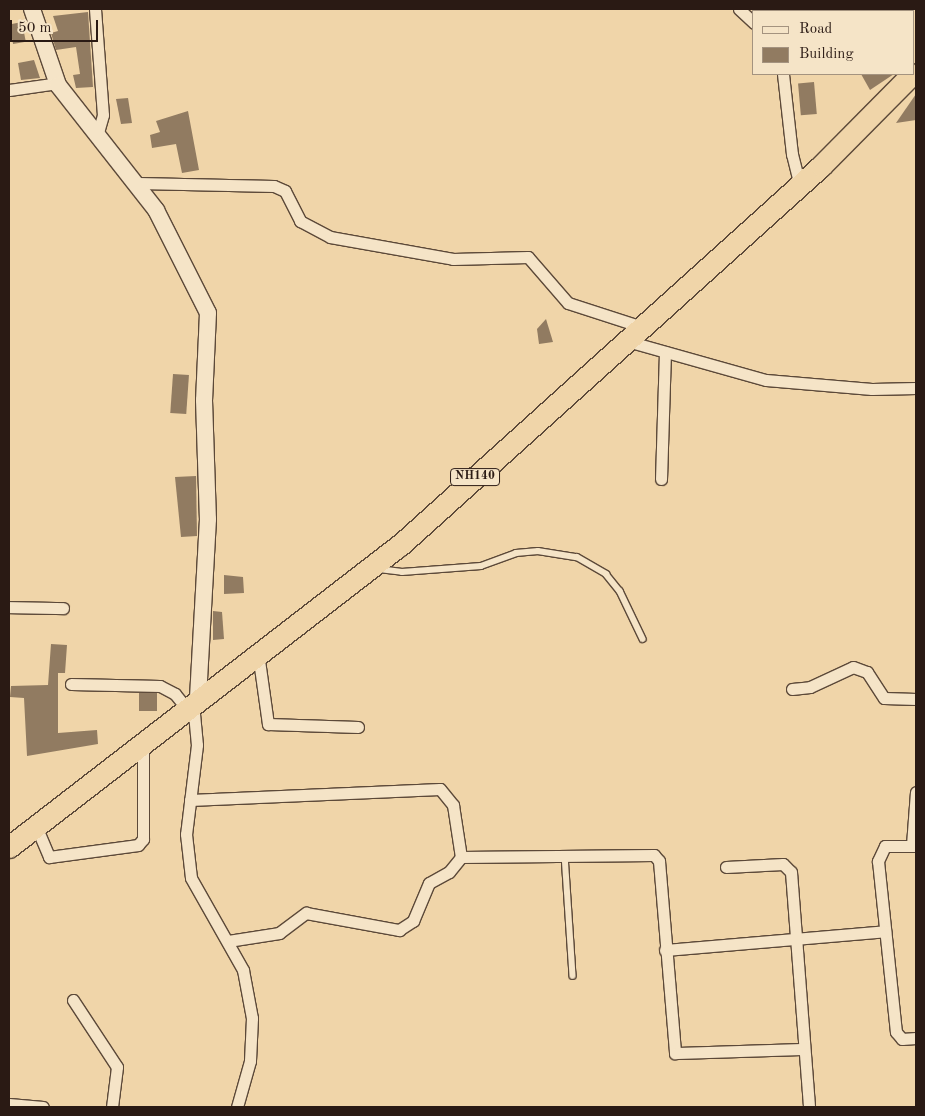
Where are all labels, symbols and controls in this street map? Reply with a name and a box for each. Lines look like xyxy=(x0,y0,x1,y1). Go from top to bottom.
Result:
scale bar xyxy=(12,10,100,42)
legend xyxy=(752,10,915,75)
text: 50 m xyxy=(18,21,52,36)
text: Road xyxy=(799,22,832,37)
text: Building xyxy=(799,47,854,62)
road number: NH140 xyxy=(450,468,500,487)

